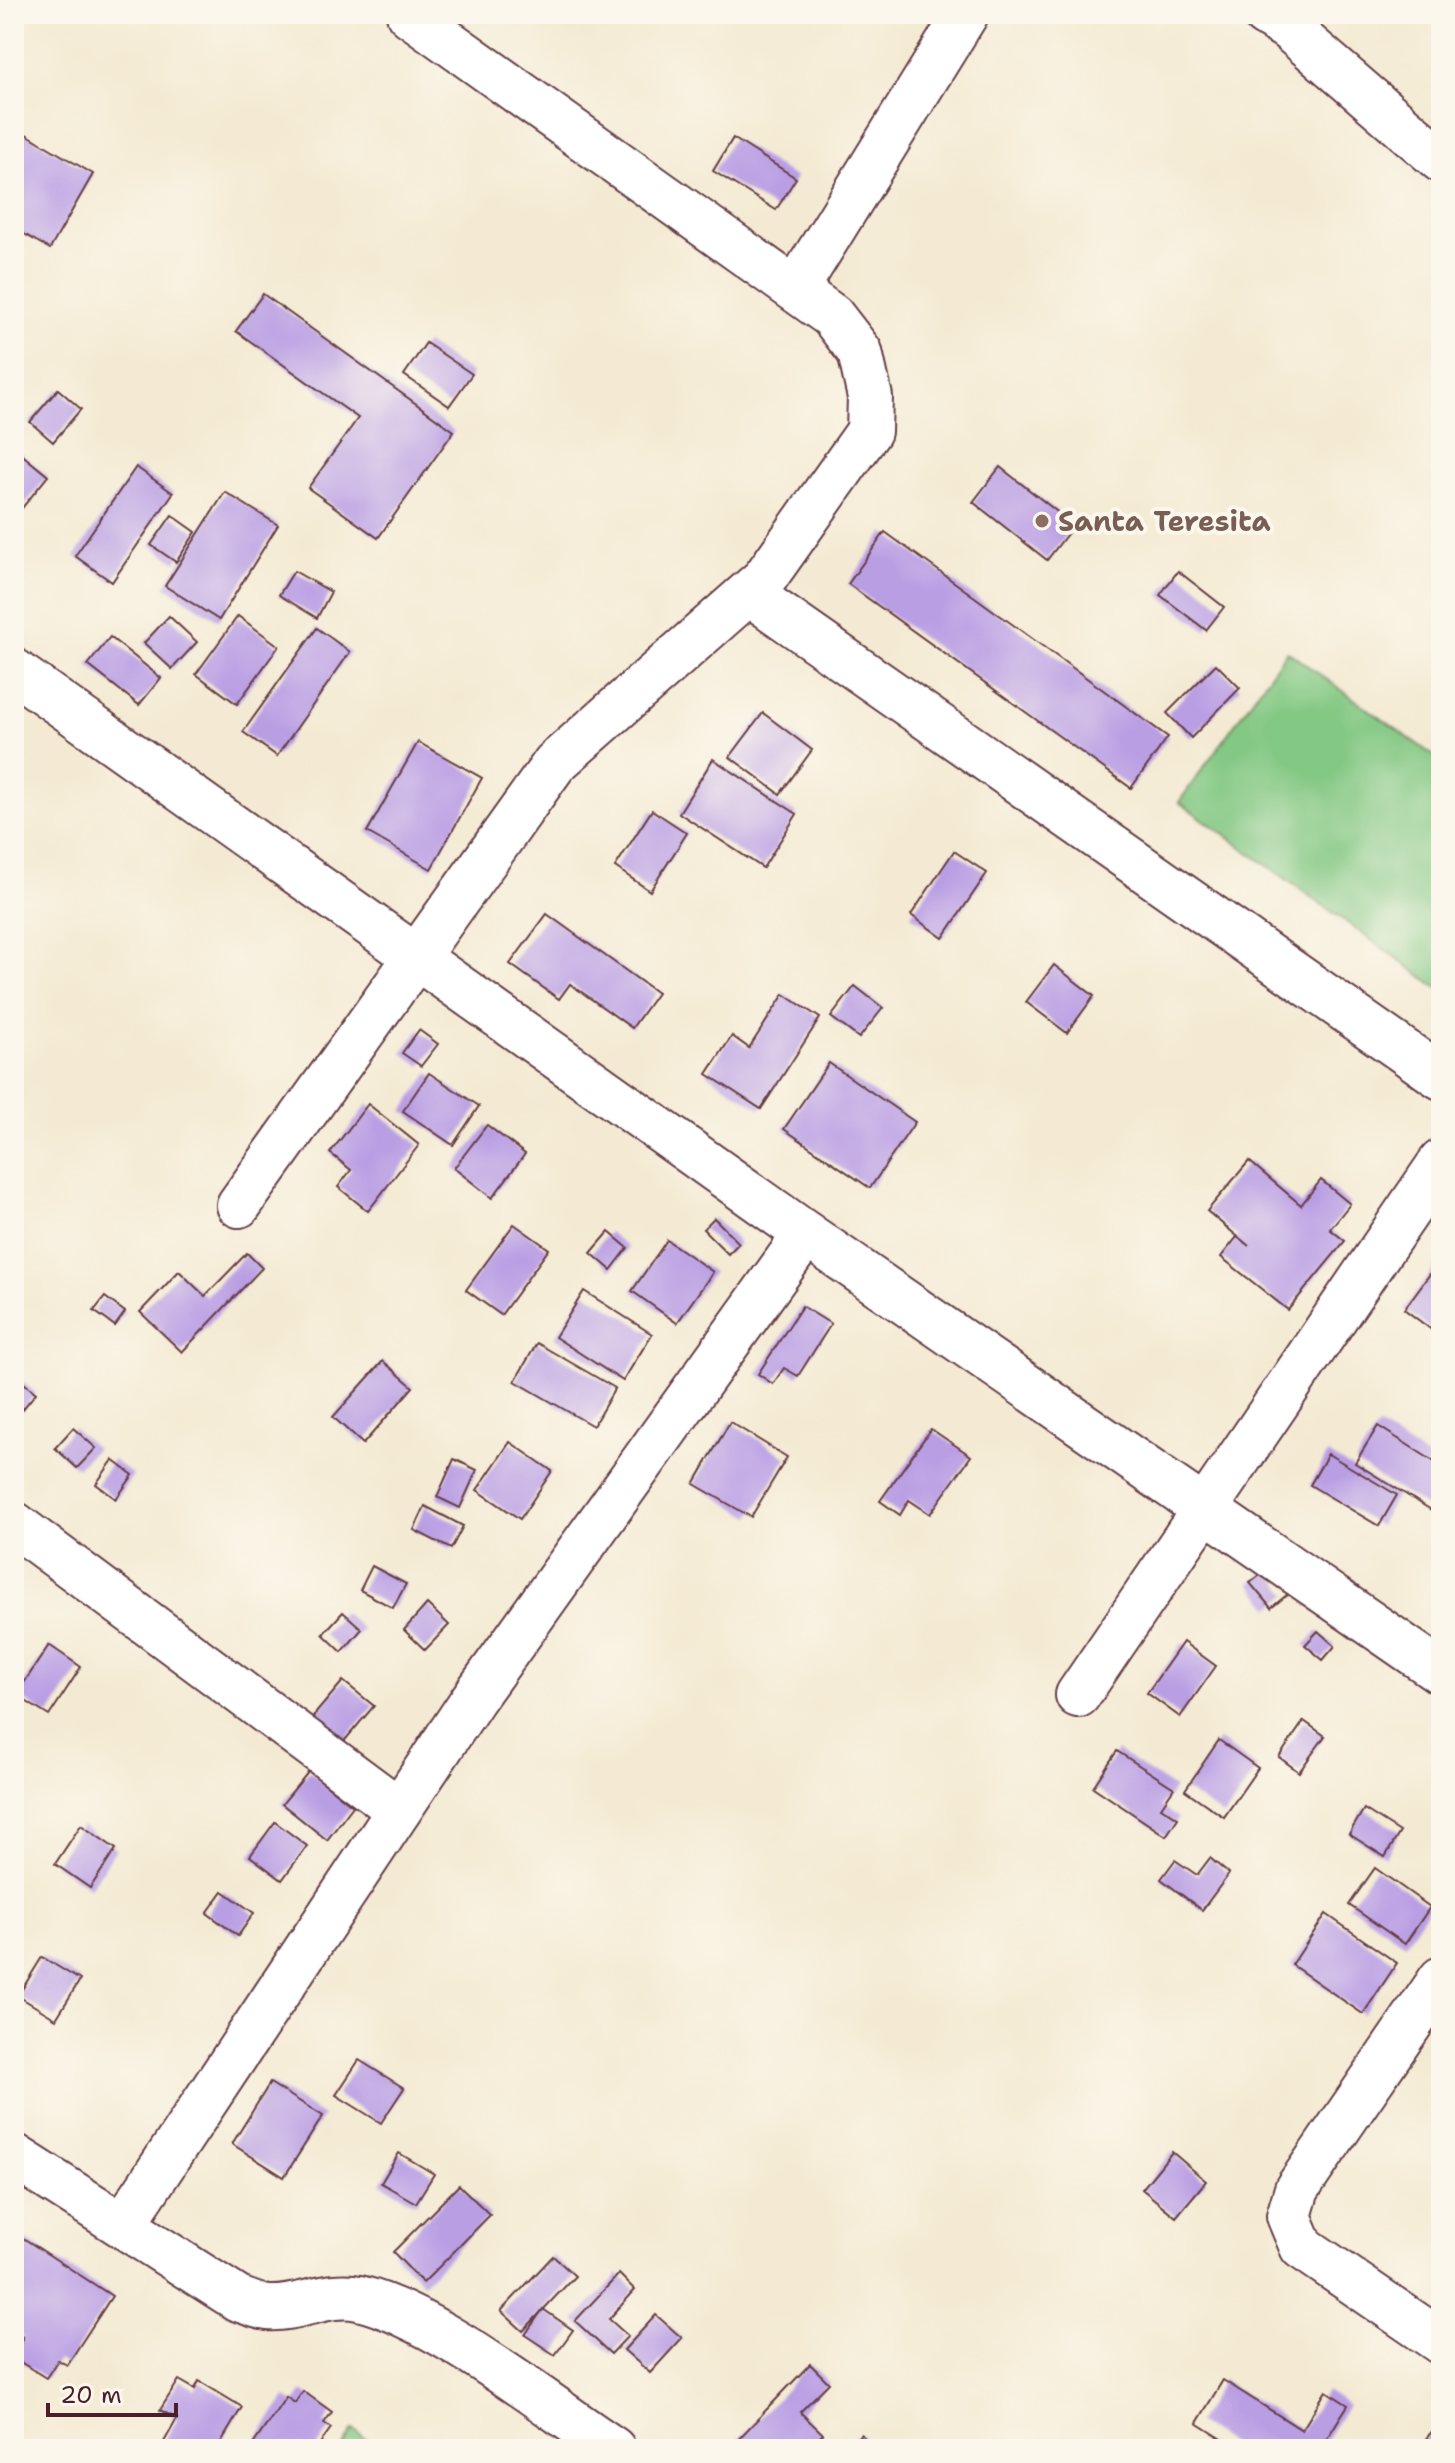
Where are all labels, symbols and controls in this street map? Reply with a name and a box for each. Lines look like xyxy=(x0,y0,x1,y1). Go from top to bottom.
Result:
place label: Santa Teresita xyxy=(1058,502,1271,540)
marker: Santa Teresita xyxy=(1033,512,1051,530)
scale bar xyxy=(48,2367,176,2417)
text: 20 m xyxy=(60,2379,122,2411)

